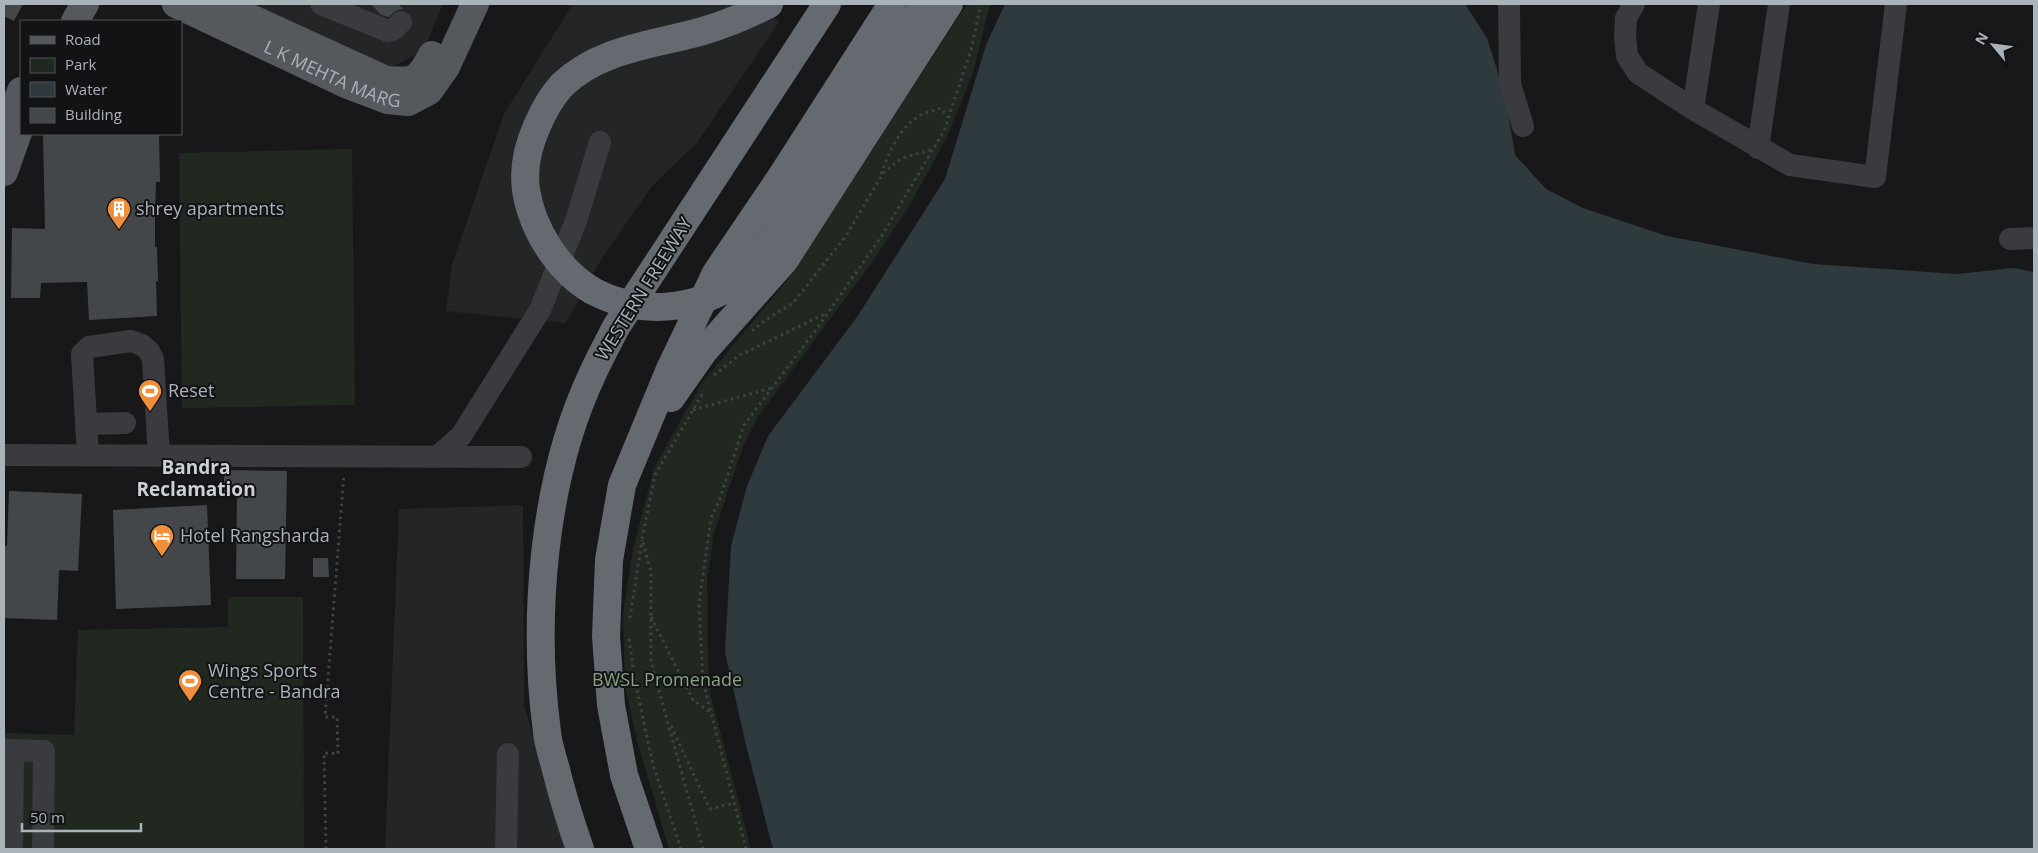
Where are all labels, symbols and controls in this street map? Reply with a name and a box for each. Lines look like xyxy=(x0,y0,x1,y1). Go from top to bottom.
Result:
legend xyxy=(20,20,182,135)
north arrow xyxy=(1968,20,2018,70)
text: Road xyxy=(65,29,101,49)
text: N xyxy=(1970,29,1992,48)
street label: L K MEHTA MARG xyxy=(260,34,402,112)
text: Park xyxy=(65,54,96,74)
text: Water xyxy=(65,79,107,99)
text: Building xyxy=(65,104,122,124)
building icon: shrey apartments xyxy=(106,196,132,230)
place label: shrey apartments xyxy=(136,196,284,220)
street label: WESTERN FREEWAY xyxy=(589,212,697,364)
sports icon: Reset xyxy=(137,378,163,412)
place label: Reset xyxy=(168,378,214,402)
district label: Bandra Reclamation xyxy=(136,454,256,502)
hotel icon: Hotel Rangsharda xyxy=(149,523,175,557)
place label: Hotel Rangsharda xyxy=(180,523,330,547)
place label: Wings Sports Centre - Bandra xyxy=(208,658,341,703)
park label: BWSL Promenade xyxy=(592,667,742,691)
sports icon: Wings Sports Centre - Bandra xyxy=(177,668,203,702)
scale bar xyxy=(22,800,141,832)
text: 50 m xyxy=(30,807,65,827)

